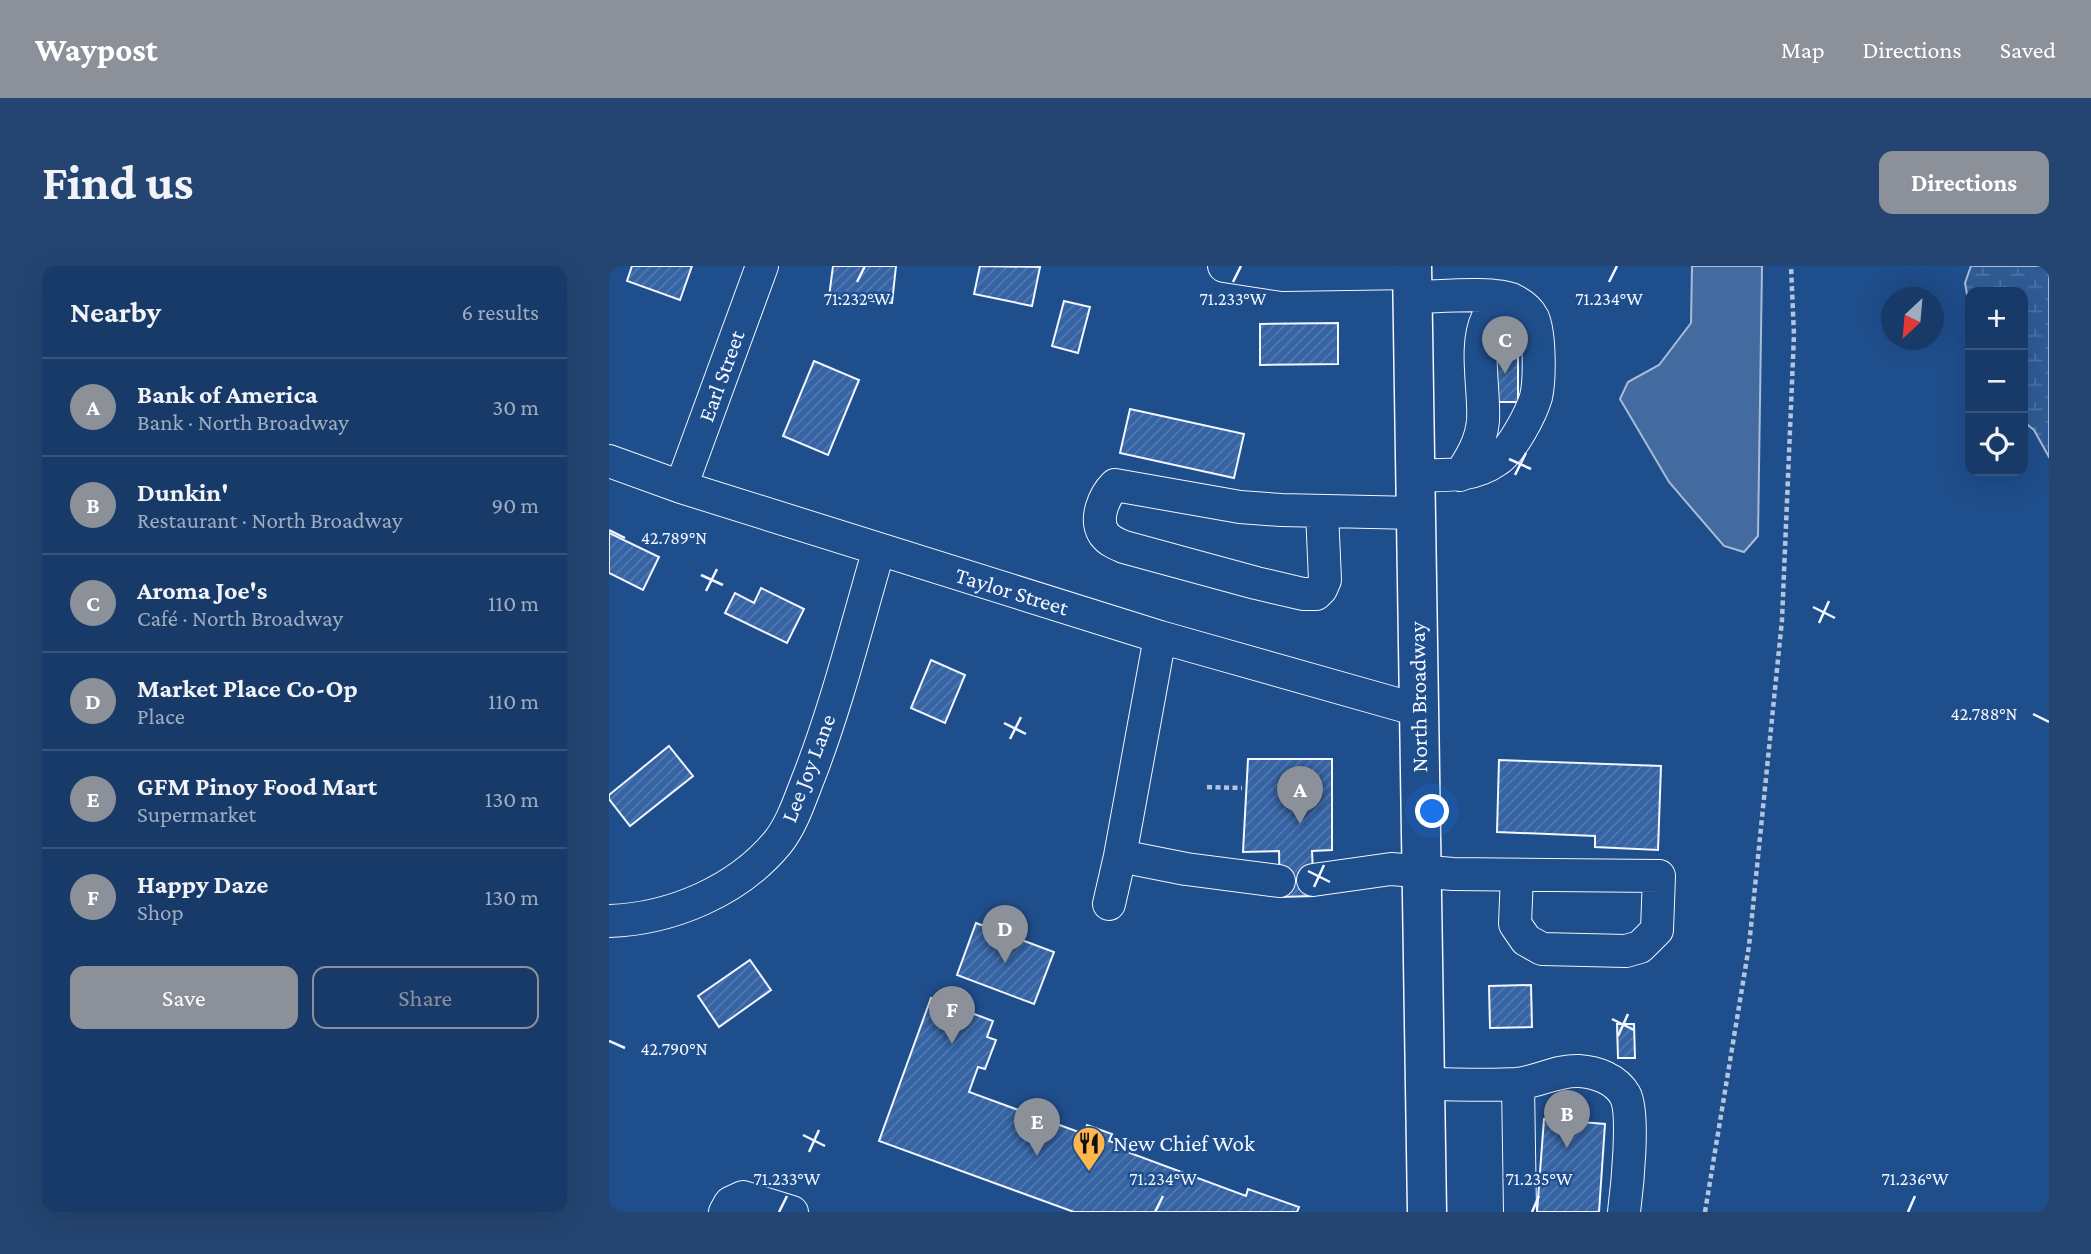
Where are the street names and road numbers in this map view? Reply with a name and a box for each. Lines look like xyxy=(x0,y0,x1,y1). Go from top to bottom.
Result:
street label: Earl Street xyxy=(692,326,750,425)
street label: Taylor Street xyxy=(952,562,1072,621)
street label: North Broadway xyxy=(1404,621,1432,773)
street label: Lee Joy Lane xyxy=(775,710,841,826)

